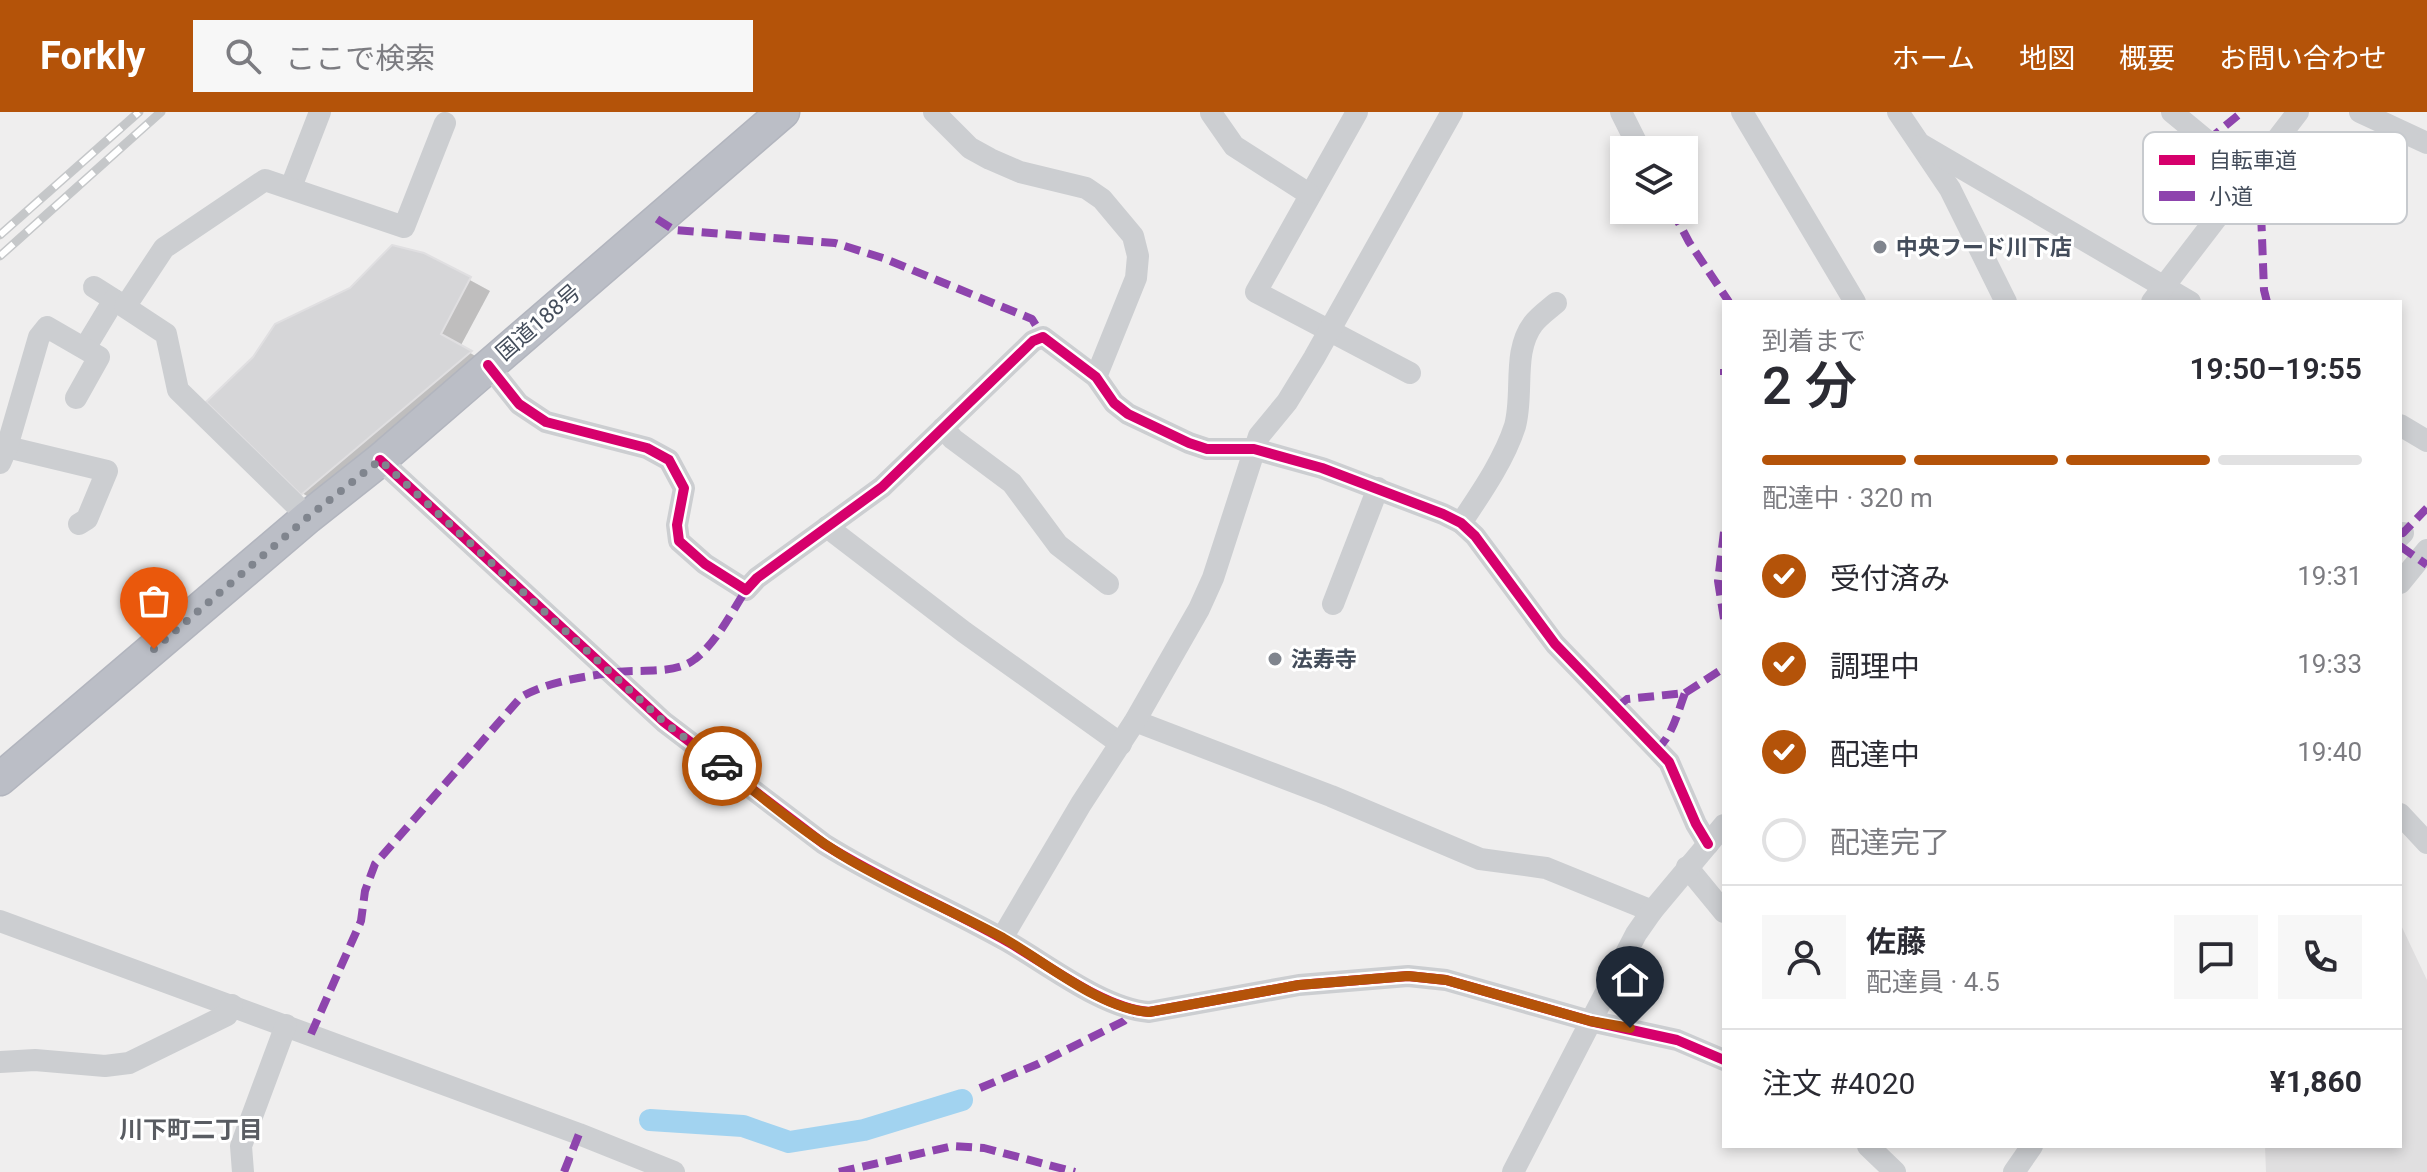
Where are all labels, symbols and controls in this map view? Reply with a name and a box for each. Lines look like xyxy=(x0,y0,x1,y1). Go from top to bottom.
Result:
search box xyxy=(193,20,753,92)
text: Forkly xyxy=(40,34,145,78)
icon: search xyxy=(221,34,265,78)
text: ここで検索 xyxy=(285,41,435,76)
text: ホーム xyxy=(1892,42,1975,75)
text: 地図 xyxy=(2019,42,2075,75)
text: 概要 xyxy=(2119,42,2175,75)
text: お問い合わせ xyxy=(2219,42,2387,75)
legend xyxy=(2143,132,2407,224)
map controls xyxy=(1610,136,1698,224)
button: layers xyxy=(1610,136,1698,224)
text: 自転車道 xyxy=(2209,148,2297,173)
text: 小道 xyxy=(2209,184,2253,209)
place label: 中央フード川下店 xyxy=(1896,235,2072,260)
marker: 中央フード川下店 xyxy=(1871,238,1889,256)
street label: 国道188号 xyxy=(491,279,585,366)
text: 到着まで xyxy=(1762,326,1866,356)
text: 19:50–19:55 xyxy=(2189,351,2362,386)
text: 2 分 xyxy=(1762,356,1857,417)
text: 配達中 · 320 m xyxy=(1762,483,1933,513)
icon: check xyxy=(1762,554,1806,598)
text: 受付済み xyxy=(1830,561,1950,596)
text: 19:31 xyxy=(2297,561,2362,591)
pin xyxy=(120,567,188,649)
icon: bag xyxy=(132,579,176,623)
icon: check xyxy=(1762,642,1806,686)
place label: 法寿寺 xyxy=(1291,647,1357,672)
text: 調理中 xyxy=(1830,649,1920,684)
text: 19:33 xyxy=(2297,649,2362,679)
marker: 法寿寺 xyxy=(1266,650,1284,668)
courier xyxy=(682,726,762,806)
icon: check xyxy=(1762,730,1806,774)
text: 配達中 xyxy=(1830,737,1920,772)
text: 19:40 xyxy=(2297,737,2362,767)
icon: car xyxy=(700,744,744,788)
text: 配達完了 xyxy=(1830,825,1950,860)
button: person xyxy=(1762,915,1846,999)
button: chat xyxy=(2174,915,2258,999)
button: phone xyxy=(2278,915,2362,999)
text: 佐藤 xyxy=(1866,924,1926,959)
pin xyxy=(1596,946,1664,1028)
icon: home xyxy=(1608,958,1652,1002)
text: 配達員 · 4.5 xyxy=(1866,967,2000,997)
text: ¥1,860 xyxy=(2270,1064,2362,1099)
text: 注文 #4020 xyxy=(1762,1066,1915,1101)
district label: 川下町二丁目 xyxy=(119,1116,263,1144)

